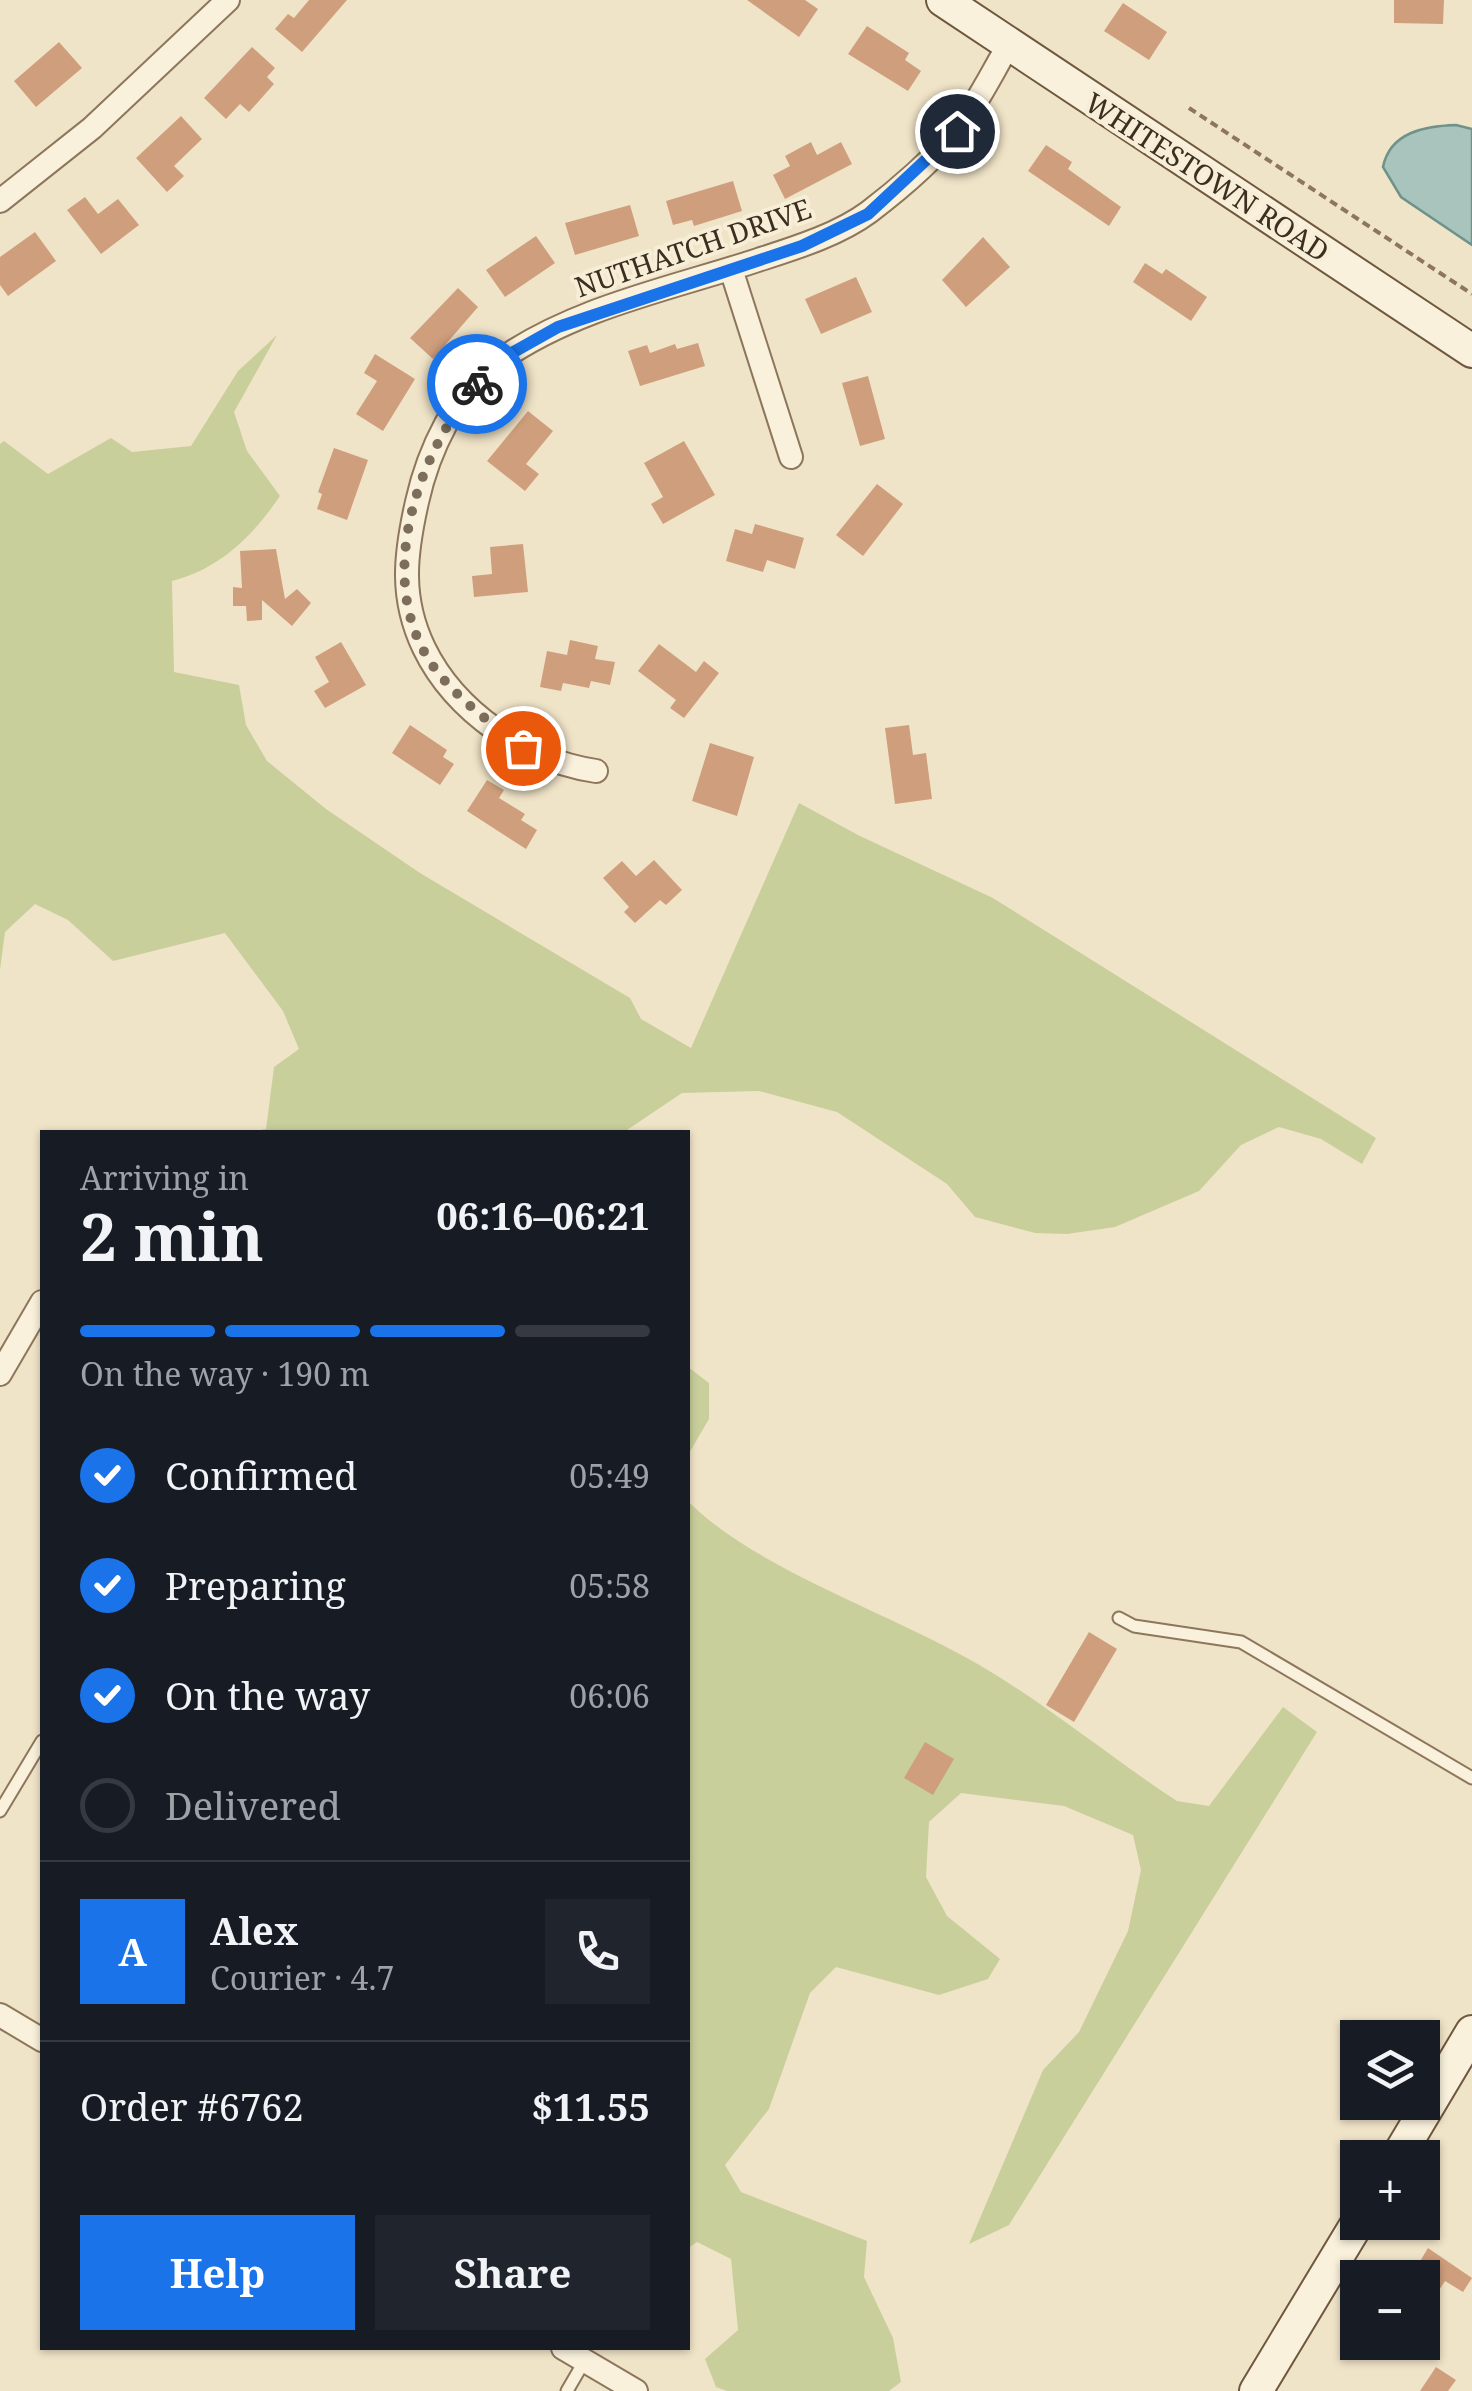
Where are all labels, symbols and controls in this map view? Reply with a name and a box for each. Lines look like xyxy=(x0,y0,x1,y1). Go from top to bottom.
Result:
street label: WHITESTOWN ROAD xyxy=(1078,83,1337,269)
pin xyxy=(915,89,1000,174)
icon: home xyxy=(930,104,985,159)
street label: NUTHATCH DRIVE xyxy=(569,189,816,305)
courier xyxy=(427,334,527,434)
icon: bike xyxy=(450,357,505,412)
pin xyxy=(481,706,566,791)
icon: bag xyxy=(496,721,551,776)
text: Arriving in xyxy=(80,1156,249,1199)
text: 06:16–06:21 xyxy=(436,1189,650,1241)
text: 2 min xyxy=(80,1192,264,1280)
text: On the way · 190 m xyxy=(80,1352,370,1395)
icon: check xyxy=(80,1448,135,1503)
text: Confirmed xyxy=(165,1449,357,1501)
text: 05:49 xyxy=(569,1454,650,1497)
icon: check xyxy=(80,1558,135,1613)
text: Preparing xyxy=(165,1559,346,1611)
text: 05:58 xyxy=(569,1564,650,1607)
icon: check xyxy=(80,1668,135,1723)
text: On the way xyxy=(165,1669,370,1721)
text: 06:06 xyxy=(569,1674,650,1717)
text: Delivered xyxy=(165,1779,341,1831)
button: phone xyxy=(545,1899,650,2004)
text: Alex xyxy=(210,1904,298,1956)
text: A xyxy=(118,1925,147,1977)
text: Courier · 4.7 xyxy=(210,1956,394,1999)
map controls xyxy=(1340,2020,1440,2360)
button: layers xyxy=(1340,2020,1440,2120)
text: Order #6762 xyxy=(80,2080,304,2132)
text: $11.55 xyxy=(531,2080,650,2132)
button: + xyxy=(1340,2140,1440,2240)
button: Help xyxy=(80,2215,355,2330)
button: Share xyxy=(375,2215,650,2330)
button: − xyxy=(1340,2260,1440,2360)

